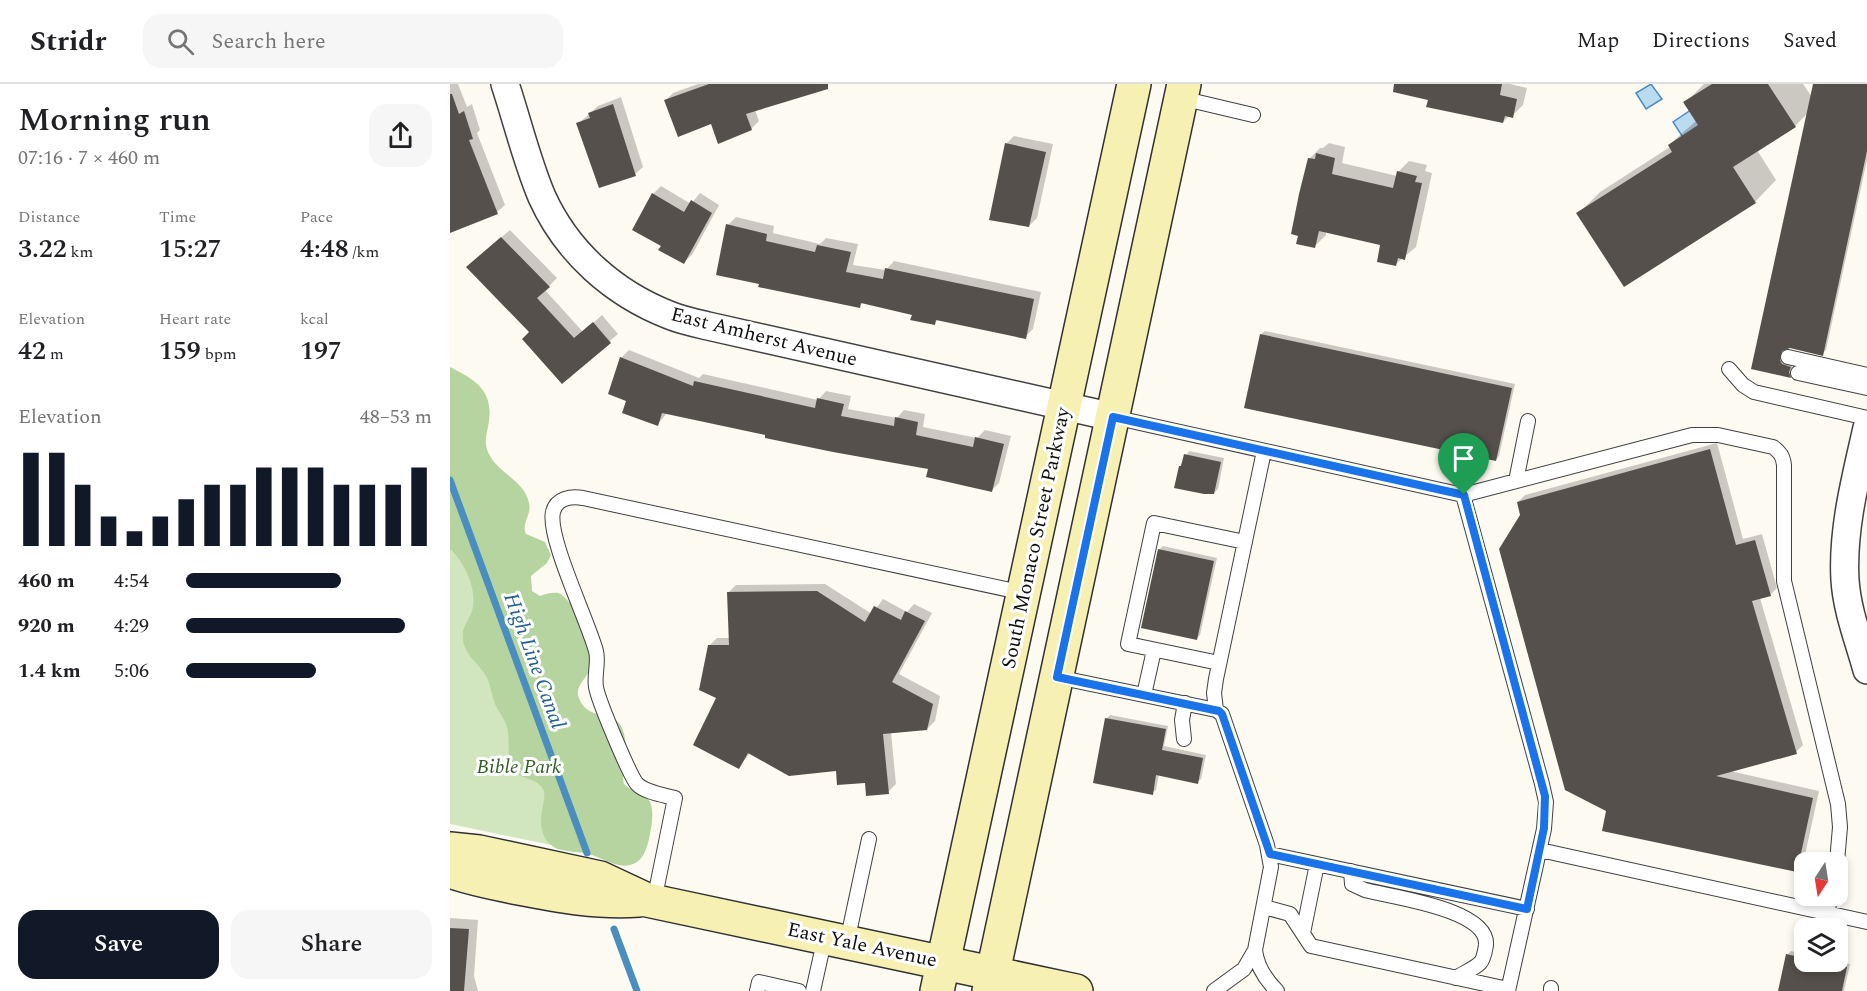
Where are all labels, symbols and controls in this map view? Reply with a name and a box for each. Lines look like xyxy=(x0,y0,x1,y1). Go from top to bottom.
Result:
search box xyxy=(143,14,563,68)
text: Stridr xyxy=(30,20,107,63)
icon: search xyxy=(164,25,197,58)
text: Search here xyxy=(212,25,326,58)
text: Map xyxy=(1577,25,1619,57)
text: Directions xyxy=(1652,25,1750,57)
text: Saved xyxy=(1783,25,1837,57)
text: Morning run xyxy=(18,95,211,145)
button: share xyxy=(369,104,432,167)
text: 07:16 · 7 × 460 m xyxy=(18,143,160,173)
text: Distance xyxy=(18,205,80,229)
text: Time xyxy=(159,205,196,229)
text: Pace xyxy=(300,205,333,229)
text: 3.22 xyxy=(18,229,67,269)
text: 15:27 xyxy=(159,229,222,269)
text: 4:48 xyxy=(300,229,349,269)
text: km xyxy=(67,240,93,264)
text: /km xyxy=(349,240,379,264)
street label: East Amherst Avenue xyxy=(668,299,860,375)
text: Elevation xyxy=(18,307,85,331)
text: Heart rate xyxy=(159,307,231,331)
text: kcal xyxy=(300,307,329,331)
text: 42 xyxy=(18,331,46,371)
text: 159 xyxy=(159,331,201,371)
text: 197 xyxy=(300,331,342,371)
text: m xyxy=(46,342,64,366)
text: bpm xyxy=(201,342,237,366)
text: Elevation xyxy=(18,402,102,432)
text: 48–53 m xyxy=(360,402,432,432)
street label: South Monaco Street Parkway xyxy=(994,403,1079,671)
pin xyxy=(1438,433,1489,495)
icon: arrive xyxy=(1447,442,1480,475)
text: 460 m xyxy=(18,566,75,596)
text: 4:54 xyxy=(114,566,149,596)
water label: High Line Canal xyxy=(495,589,574,734)
text: 920 m xyxy=(18,611,75,641)
text: 4:29 xyxy=(114,611,149,641)
text: 1.4 km xyxy=(18,656,81,686)
text: 5:06 xyxy=(114,656,149,686)
park label: Bible Park xyxy=(477,752,562,782)
north arrow xyxy=(1794,852,1848,906)
map controls xyxy=(1794,852,1848,972)
button: Save xyxy=(18,910,219,979)
button: Share xyxy=(231,910,432,979)
street label: East Yale Avenue xyxy=(784,914,940,976)
button: layers xyxy=(1794,918,1848,972)

